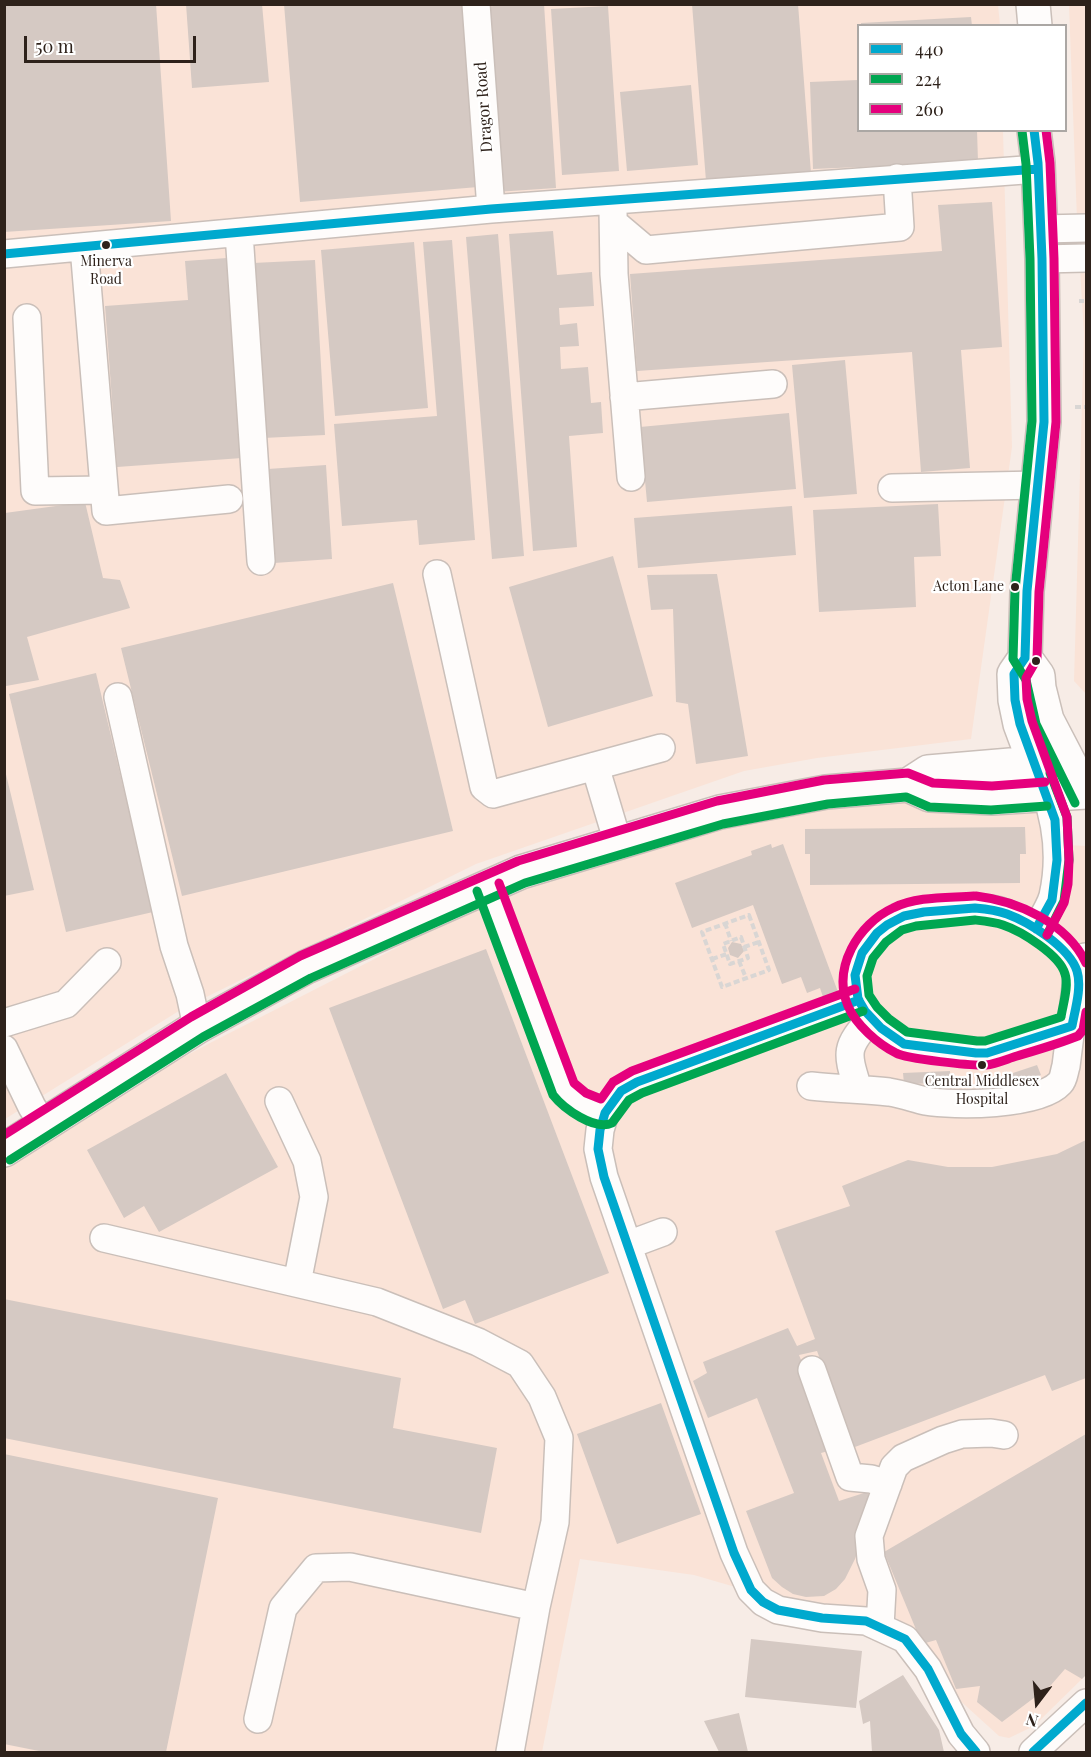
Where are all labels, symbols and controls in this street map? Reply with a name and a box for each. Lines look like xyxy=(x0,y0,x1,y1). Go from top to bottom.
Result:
scale bar xyxy=(27,24,200,62)
legend xyxy=(857,24,1067,132)
text: 50 m xyxy=(35,34,74,58)
text: 440 xyxy=(915,37,944,61)
street label: Dragor Road xyxy=(471,61,497,153)
text: 224 xyxy=(915,67,941,91)
text: 260 xyxy=(915,97,944,121)
marker: Minerva Road xyxy=(100,239,112,251)
place label: Minerva Road xyxy=(80,254,132,286)
place label: Acton Lane xyxy=(933,579,1004,595)
marker: Acton Lane xyxy=(1009,581,1021,593)
unlabelled marker xyxy=(1030,655,1042,667)
marker: Central Middlesex Hospital xyxy=(976,1059,988,1071)
place label: Central Middlesex Hospital xyxy=(925,1074,1039,1106)
north arrow xyxy=(1007,1673,1067,1733)
text: N xyxy=(1023,1709,1040,1732)

